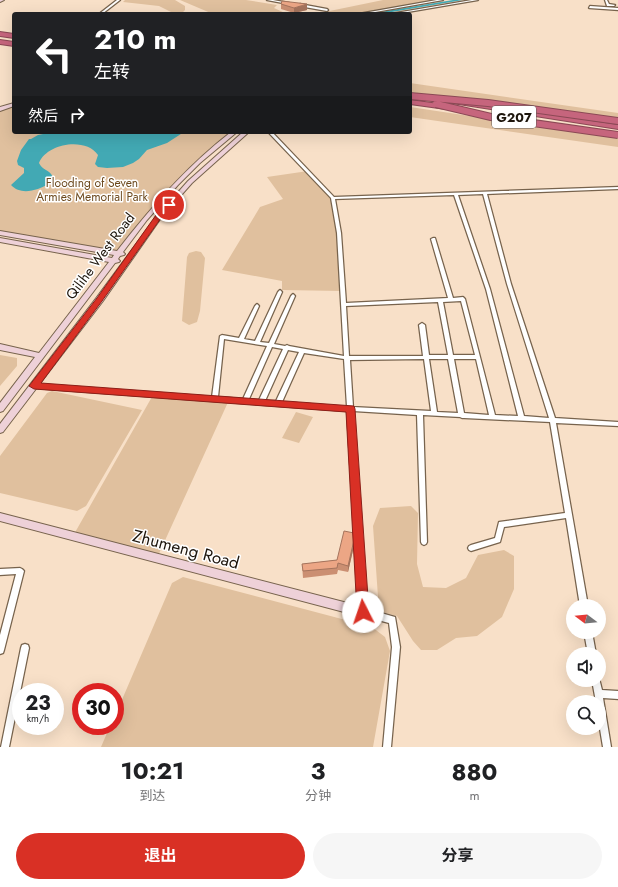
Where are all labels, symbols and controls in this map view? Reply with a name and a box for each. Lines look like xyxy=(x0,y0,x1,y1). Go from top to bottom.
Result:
text: 210 m xyxy=(94,19,177,60)
icon: left xyxy=(28,28,80,80)
text: 左转 xyxy=(94,59,130,85)
icon: right xyxy=(66,104,88,126)
text: 然后 xyxy=(28,105,58,127)
road number: G207 xyxy=(492,106,536,128)
park label: Flooding of Seven Armies Memorial Park xyxy=(36,174,149,206)
pin xyxy=(152,188,186,222)
icon: arrive xyxy=(158,194,180,216)
street label: Qilihe West Road xyxy=(61,209,139,303)
street label: Zhumeng Road xyxy=(130,523,242,575)
position arrow xyxy=(342,591,384,633)
north arrow xyxy=(566,599,606,639)
map controls xyxy=(566,599,606,735)
button: sound xyxy=(566,647,606,687)
speed limit sign: 30 xyxy=(72,683,124,735)
text: 23 xyxy=(25,689,51,718)
button: search xyxy=(566,695,606,735)
text: km/h xyxy=(27,711,49,726)
text: 10:21 xyxy=(121,753,184,788)
text: 3 xyxy=(310,753,325,788)
text: 880 xyxy=(451,754,497,789)
text: 到达 xyxy=(139,786,165,805)
text: 分钟 xyxy=(305,786,331,805)
text: m xyxy=(469,786,480,805)
button: 退出 xyxy=(16,833,305,879)
button: 分享 xyxy=(313,833,602,879)

